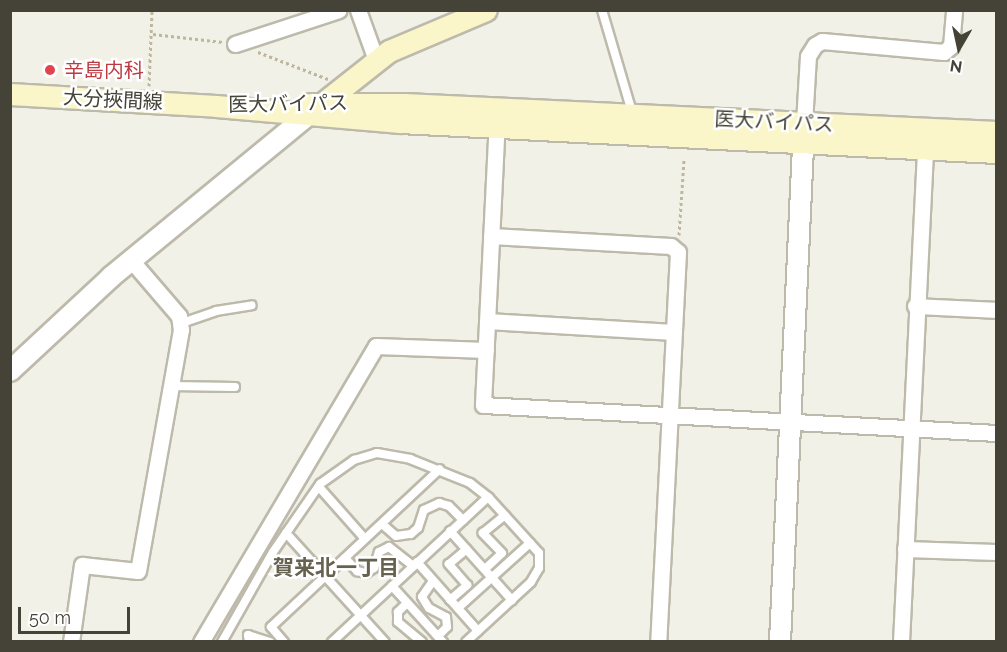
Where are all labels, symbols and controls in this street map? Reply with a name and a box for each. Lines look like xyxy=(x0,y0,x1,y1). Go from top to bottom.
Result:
north arrow xyxy=(929,18,989,78)
text: N xyxy=(949,56,964,77)
place label: 辛島内科 xyxy=(64,58,144,82)
marker: 辛島内科 xyxy=(41,61,59,79)
street label: 大分挾間線 xyxy=(62,85,164,115)
street label: 医大バイパス xyxy=(228,91,348,117)
street label: 医大バイパス xyxy=(713,107,835,137)
district label: 賀来北一丁目 xyxy=(273,555,399,581)
scale bar xyxy=(21,595,134,633)
text: 50 m xyxy=(29,607,71,628)

